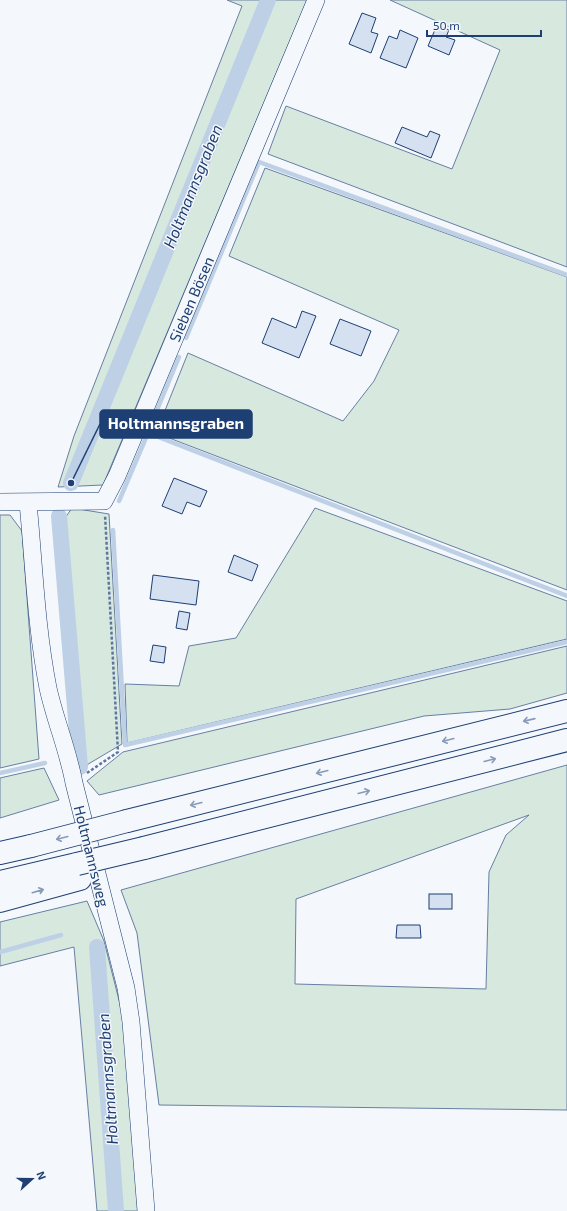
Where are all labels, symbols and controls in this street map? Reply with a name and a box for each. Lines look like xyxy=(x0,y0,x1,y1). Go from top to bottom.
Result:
scale bar xyxy=(427,12,541,38)
text: 50 m xyxy=(433,18,460,32)
water label: Holtmannsgraben xyxy=(159,121,225,251)
street label: Sieben Bösen xyxy=(165,254,217,344)
callout: Holtmannsgraben xyxy=(100,410,252,438)
text: Holtmannsgraben xyxy=(108,413,244,432)
one-way arrow xyxy=(523,717,536,725)
one-way arrow xyxy=(442,737,455,745)
one-way arrow xyxy=(483,756,496,763)
one-way arrow xyxy=(316,769,329,776)
one-way arrow xyxy=(357,788,370,795)
one-way arrow xyxy=(190,801,203,808)
street label: Holtmannsweg xyxy=(71,803,113,909)
one-way arrow xyxy=(56,834,69,842)
one-way arrow xyxy=(31,886,44,894)
water label: Holtmannsgraben xyxy=(93,1013,121,1145)
north arrow xyxy=(12,1159,52,1199)
text: N xyxy=(34,1169,49,1181)

